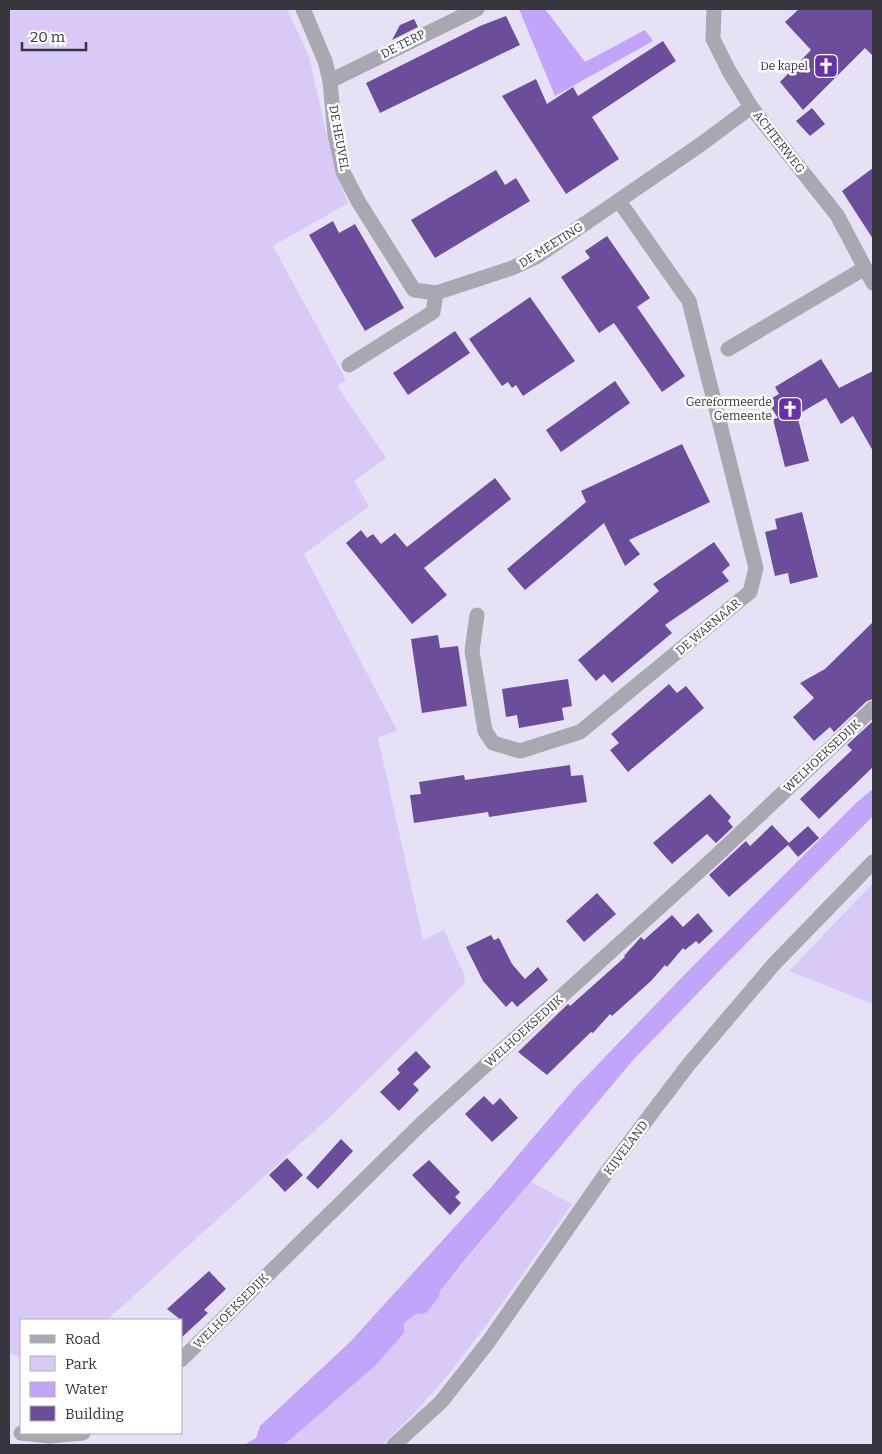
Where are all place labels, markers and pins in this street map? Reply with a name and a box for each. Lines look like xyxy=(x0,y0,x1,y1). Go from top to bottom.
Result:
church icon: De kapel xyxy=(813,53,839,79)
place label: De kapel xyxy=(760,59,809,73)
place label: Gereformeerde Gemeente xyxy=(686,395,772,423)
church icon: Gereformeerde Gemeente xyxy=(777,396,803,422)

